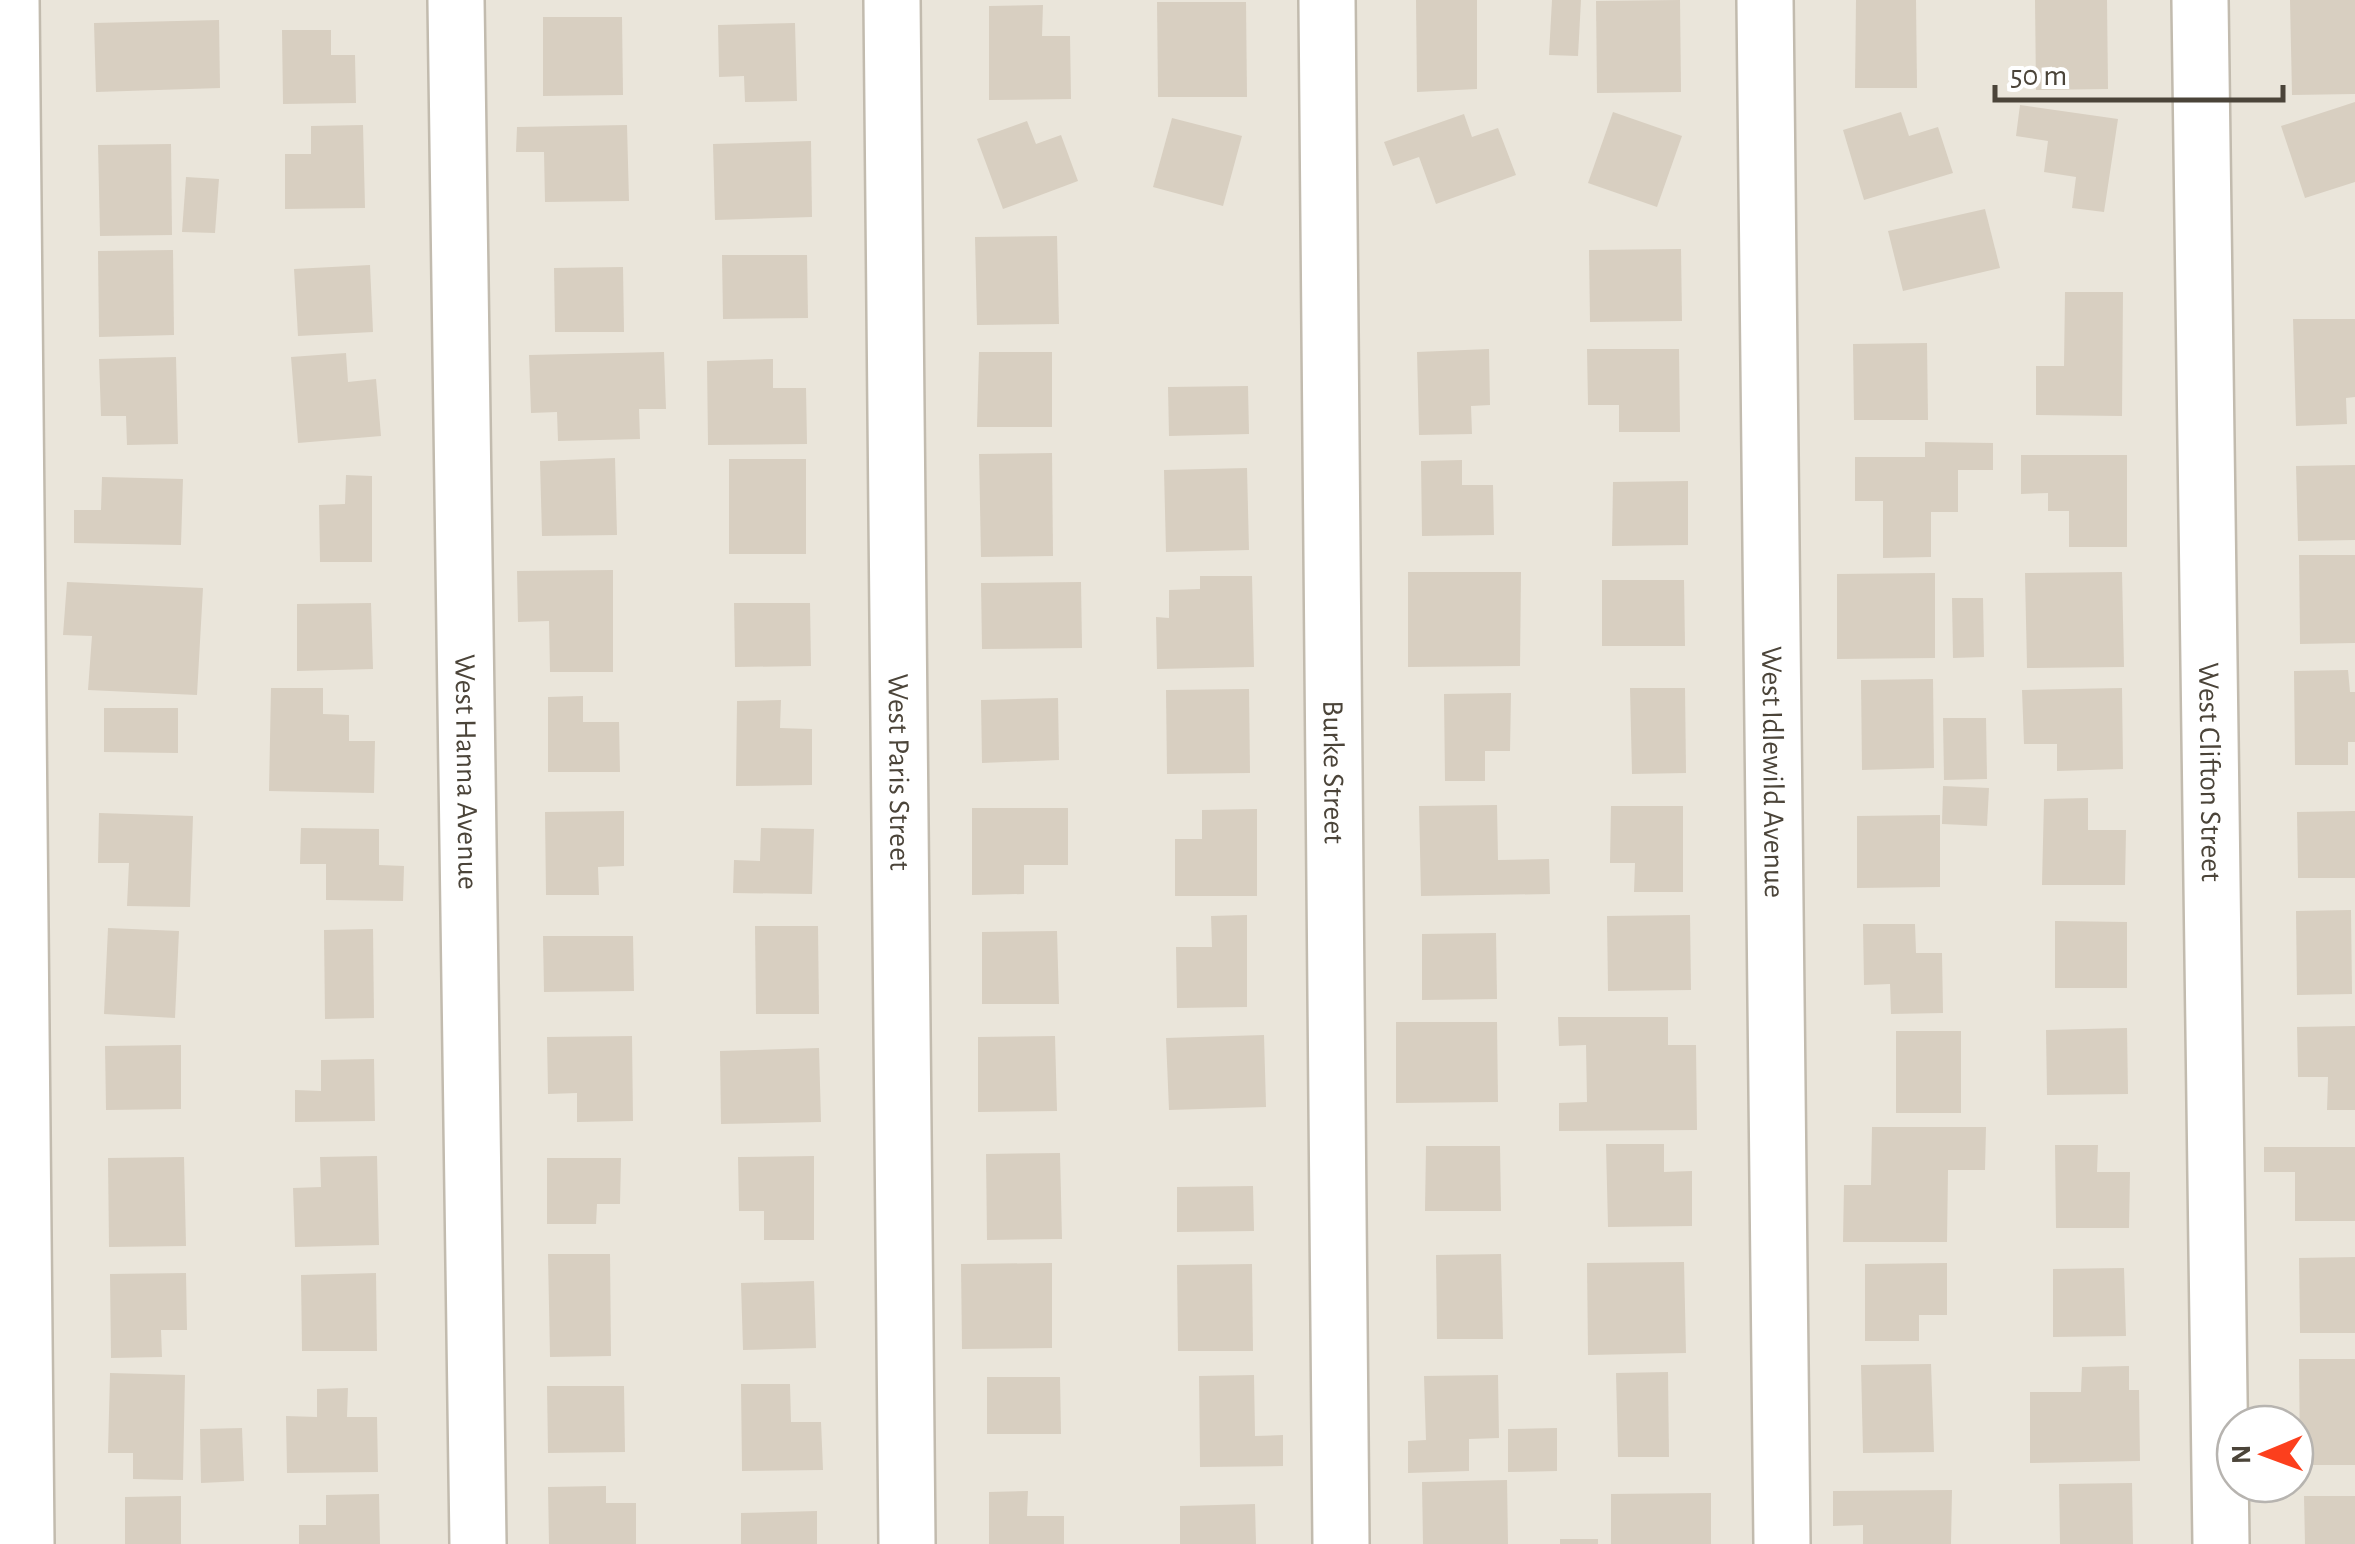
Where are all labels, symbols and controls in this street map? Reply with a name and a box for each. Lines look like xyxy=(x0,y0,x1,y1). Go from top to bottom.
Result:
scale bar xyxy=(1995,40,2282,102)
text: 50 m xyxy=(2010,61,2067,91)
street label: West Idlewild Avenue xyxy=(1756,646,1789,898)
street label: West Hanna Avenue xyxy=(449,654,483,890)
street label: West Clifton Street xyxy=(2193,662,2226,882)
street label: West Paris Street xyxy=(883,673,914,871)
street label: Burke Street xyxy=(1317,700,1349,844)
north arrow xyxy=(2215,1404,2315,1504)
text: N xyxy=(2228,1444,2256,1464)

